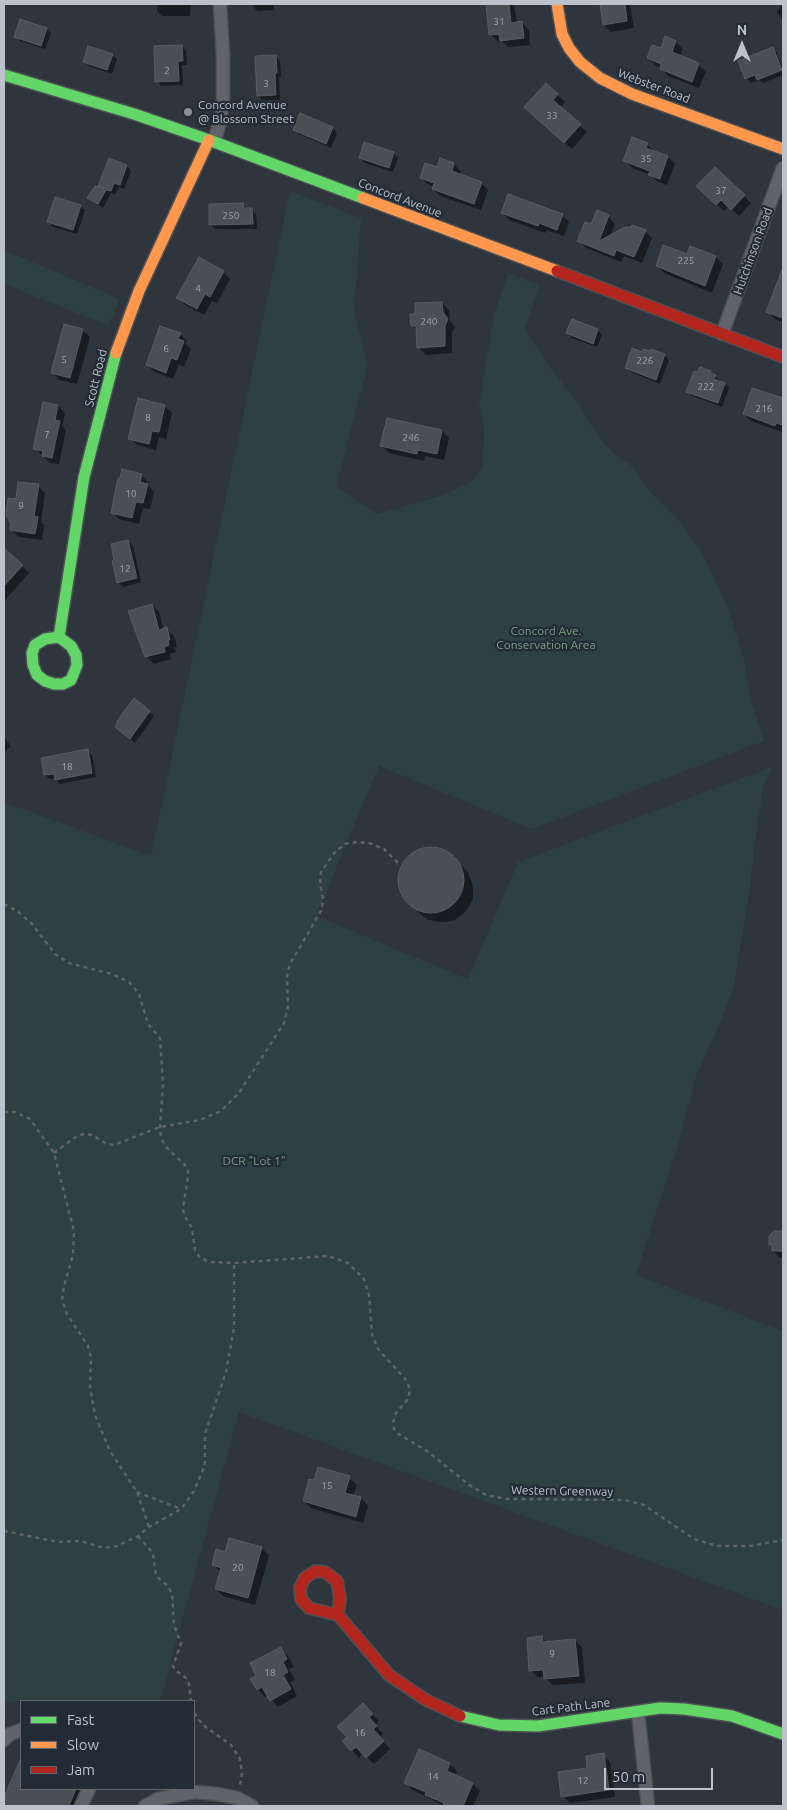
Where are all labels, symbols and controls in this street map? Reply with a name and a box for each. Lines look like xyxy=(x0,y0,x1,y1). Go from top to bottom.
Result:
house number: 31 xyxy=(493,16,505,28)
north arrow xyxy=(717,20,767,70)
text: N xyxy=(737,22,747,38)
house number: 2 xyxy=(164,65,170,77)
street label: Webster Road xyxy=(616,66,692,106)
house number: 3 xyxy=(263,78,269,90)
place label: Concord Avenue @ Blossom Street xyxy=(198,98,294,126)
marker: Concord Avenue @ Blossom Street xyxy=(182,106,194,118)
house number: 33 xyxy=(546,110,558,122)
house number: 35 xyxy=(640,153,652,165)
street label: Concord Avenue xyxy=(356,175,444,221)
house number: 37 xyxy=(715,185,727,197)
street label: Hutchinson Road xyxy=(731,206,775,296)
house number: 250 xyxy=(223,210,239,222)
house number: 225 xyxy=(678,255,694,267)
house number: 4 xyxy=(195,283,201,295)
house number: 240 xyxy=(421,316,437,328)
house number: 6 xyxy=(163,343,169,355)
street label: Scott Road xyxy=(82,348,110,408)
house number: 5 xyxy=(61,354,67,366)
house number: 226 xyxy=(637,355,653,367)
house number: 222 xyxy=(698,381,714,393)
house number: 216 xyxy=(756,403,772,415)
house number: 8 xyxy=(145,412,151,424)
house number: 7 xyxy=(44,429,50,441)
house number: 246 xyxy=(403,432,419,444)
house number: 10 xyxy=(125,488,137,500)
house number: 9 xyxy=(18,500,24,512)
house number: 12 xyxy=(119,563,131,575)
park label: Concord Ave. Conservation Area xyxy=(496,624,596,652)
house number: 18 xyxy=(61,761,73,773)
park label: DCR "Lot 1" xyxy=(222,1154,286,1168)
house number: 15 xyxy=(321,1480,333,1492)
street label: Western Greenway xyxy=(511,1483,613,1499)
house number: 20 xyxy=(232,1562,244,1574)
house number: 9 xyxy=(549,1648,555,1660)
house number: 18 xyxy=(264,1667,276,1679)
street label: Cart Path Lane xyxy=(531,1695,611,1719)
legend xyxy=(20,1700,195,1790)
text: Fast xyxy=(67,1711,94,1728)
house number: 16 xyxy=(354,1727,366,1739)
text: Slow xyxy=(67,1736,99,1753)
scale bar xyxy=(607,1758,716,1790)
text: Jam xyxy=(67,1761,95,1778)
text: 50 m xyxy=(612,1768,645,1785)
house number: 14 xyxy=(427,1771,439,1783)
house number: 12 xyxy=(577,1775,589,1787)

